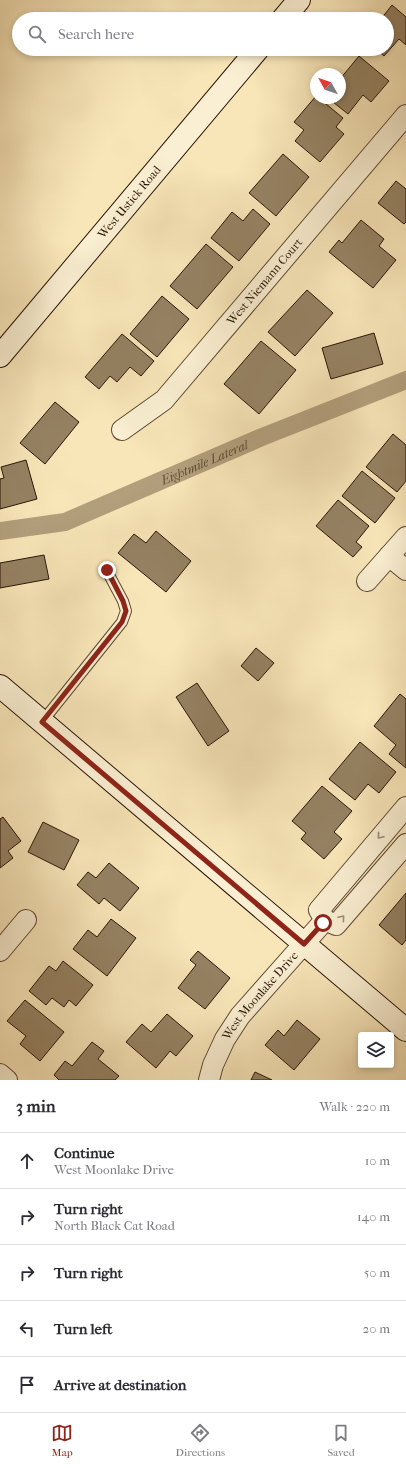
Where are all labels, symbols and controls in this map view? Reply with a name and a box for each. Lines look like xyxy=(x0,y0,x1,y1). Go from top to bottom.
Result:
search box xyxy=(12,12,394,56)
icon: search xyxy=(26,23,48,45)
text: Search here xyxy=(58,25,134,43)
north arrow xyxy=(310,68,346,104)
street label: West Ustick Road xyxy=(94,163,164,242)
street label: West Niemann Court xyxy=(223,235,306,328)
water label: Eightmile Lateral xyxy=(157,436,251,488)
route end xyxy=(98,561,116,579)
one-way arrow xyxy=(378,831,385,838)
route start xyxy=(314,914,332,932)
one-way arrow xyxy=(338,915,345,923)
street label: West Moonlake Drive xyxy=(219,949,301,1043)
map controls xyxy=(358,1032,394,1068)
button: layers xyxy=(358,1032,394,1068)
text: 3 min xyxy=(16,1096,56,1116)
text: Walk · 220 m xyxy=(319,1099,390,1114)
text: Continue xyxy=(54,1144,114,1162)
icon: ahead xyxy=(16,1150,38,1172)
text: 10 m xyxy=(365,1153,390,1168)
text: West Moonlake Drive xyxy=(54,1162,174,1177)
text: Turn right xyxy=(54,1200,123,1218)
icon: right xyxy=(16,1206,38,1228)
text: 140 m xyxy=(357,1209,390,1224)
text: North Black Cat Road xyxy=(54,1218,175,1233)
icon: right xyxy=(16,1262,38,1284)
text: Turn right xyxy=(54,1264,123,1282)
text: 50 m xyxy=(364,1265,390,1280)
icon: left xyxy=(16,1318,38,1340)
text: Turn left xyxy=(54,1320,112,1338)
text: 20 m xyxy=(363,1321,390,1336)
icon: arrive xyxy=(16,1374,38,1396)
text: Arrive at destination xyxy=(54,1376,186,1394)
tab: Map xyxy=(51,1422,73,1459)
tab: Directions xyxy=(176,1422,225,1459)
tab: Saved xyxy=(327,1422,355,1459)

